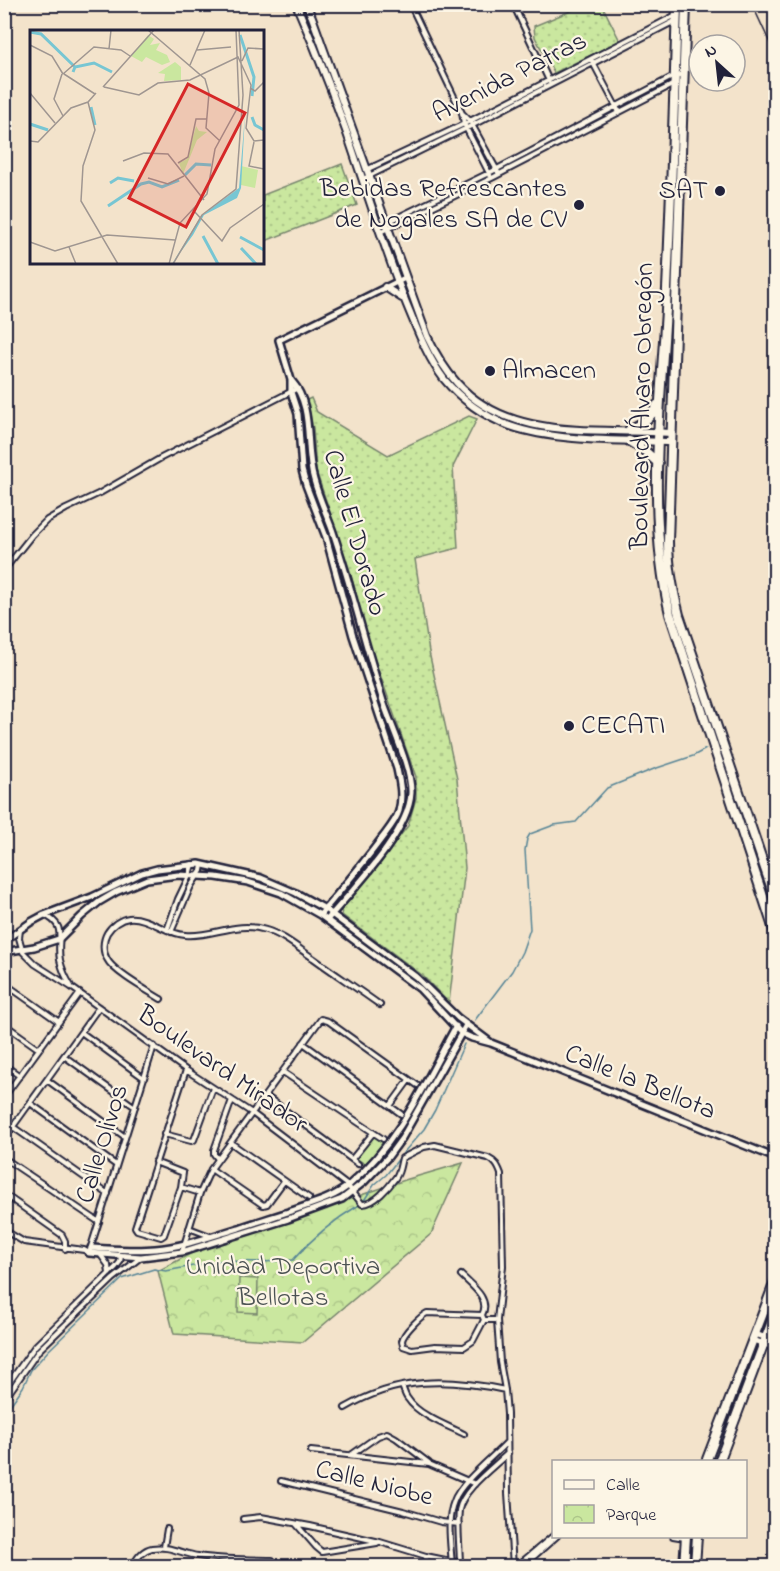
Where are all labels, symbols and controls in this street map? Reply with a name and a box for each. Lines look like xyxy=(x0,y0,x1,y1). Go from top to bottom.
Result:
street label: Avenida Patras xyxy=(426,22,594,134)
inset map xyxy=(30,30,264,264)
north arrow xyxy=(687,33,747,93)
text: N xyxy=(701,38,722,65)
place label: Bebidas Refrescantes de Nogales SA de CV xyxy=(319,170,567,240)
place label: SAT xyxy=(659,172,708,211)
marker: SAT xyxy=(713,184,727,198)
marker: Bebidas Refrescantes de Nogales SA de CV xyxy=(572,198,586,212)
street label: Boulevard Álvaro Obregón xyxy=(621,262,665,551)
place label: Almacen xyxy=(502,352,596,391)
marker: Almacen xyxy=(483,364,497,378)
street label: Calle El Dorado xyxy=(312,445,396,621)
place label: CECATI xyxy=(581,707,665,746)
marker: CECATI xyxy=(562,719,576,733)
street label: Boulevard Mirador xyxy=(128,996,316,1144)
street label: Calle la Bellota xyxy=(558,1035,722,1131)
street label: Calle Olivos xyxy=(66,1080,140,1208)
park label: Unidad Deportiva Bellotas xyxy=(186,1248,380,1318)
street label: Calle Niobe xyxy=(311,1451,438,1518)
legend xyxy=(552,1460,747,1538)
text: Calle xyxy=(606,1473,641,1499)
text: Parque xyxy=(606,1503,657,1529)

